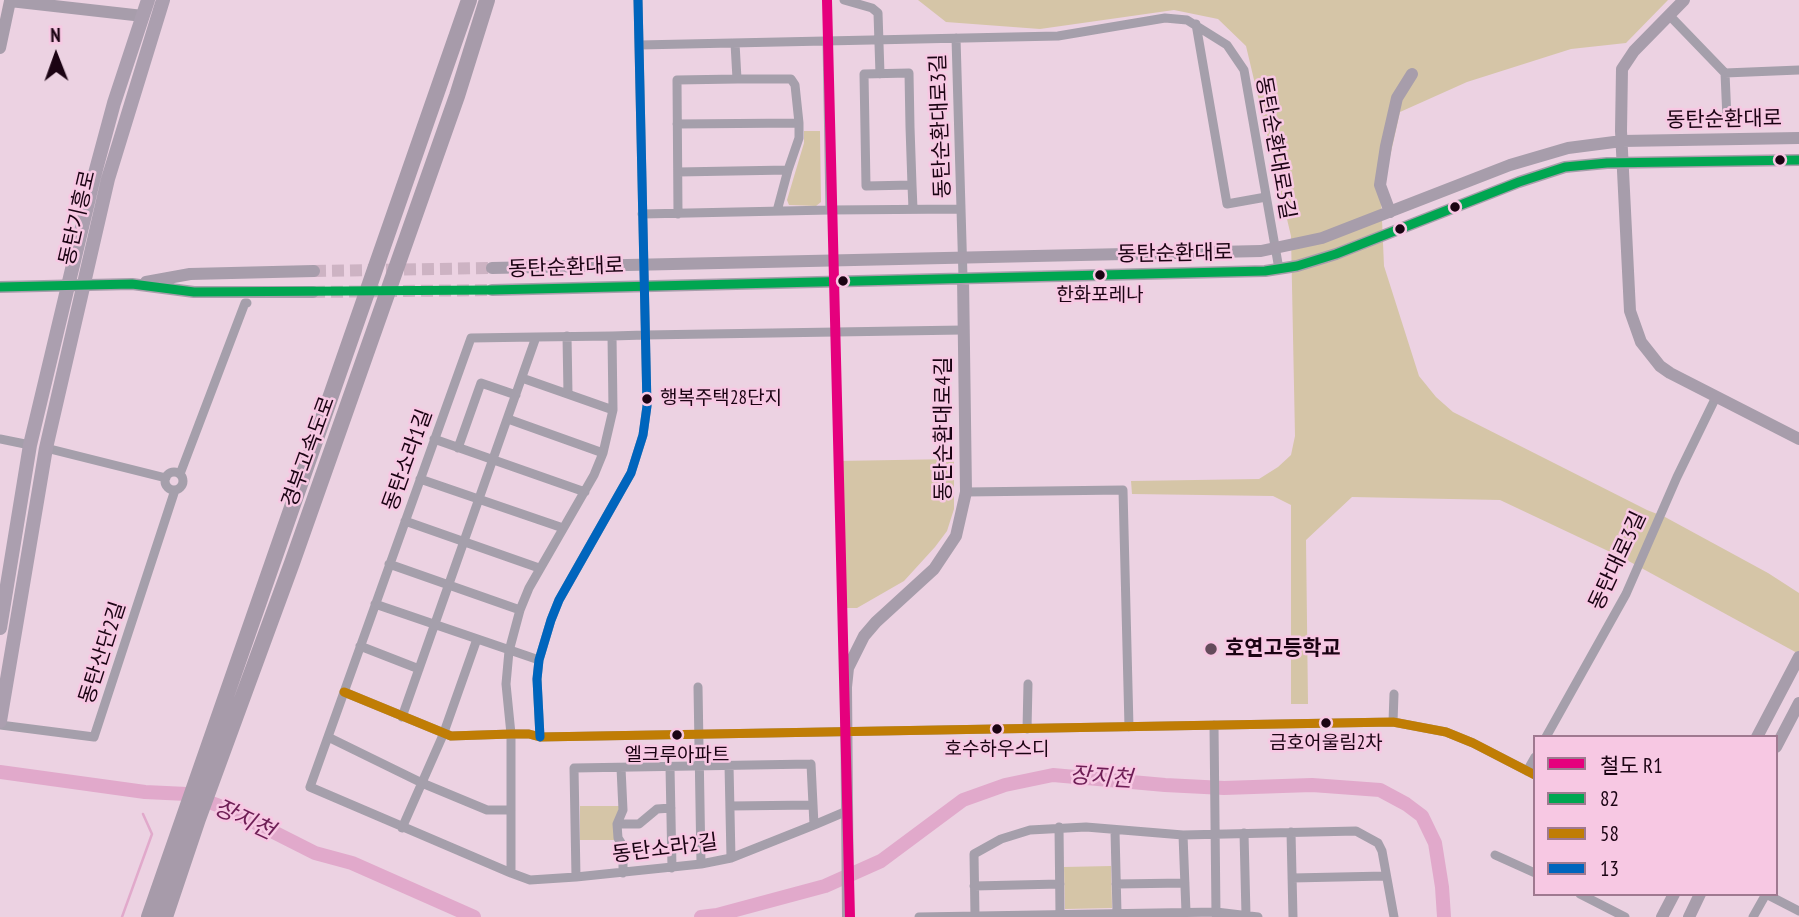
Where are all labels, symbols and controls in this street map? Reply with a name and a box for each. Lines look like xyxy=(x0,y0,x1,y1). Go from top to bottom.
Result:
north arrow xyxy=(21,21,91,91)
text: N xyxy=(50,23,61,47)
street label: 동탄순환대로3길 xyxy=(926,53,956,199)
street label: 동탄순환대로5길 xyxy=(1250,75,1300,221)
street label: 동탄순환대로 xyxy=(1666,106,1782,134)
unlabelled marker xyxy=(1773,153,1787,167)
street label: 동탄기흥로 xyxy=(55,168,101,268)
unlabelled marker xyxy=(1448,200,1462,214)
unlabelled marker xyxy=(1393,222,1407,236)
street label: 동탄순환대로 xyxy=(1117,240,1233,268)
street label: 동탄순환대로 xyxy=(508,253,624,283)
marker: 한화포레나 xyxy=(1093,268,1107,282)
unlabelled marker xyxy=(836,274,850,288)
place label: 한화포레나 xyxy=(1056,285,1144,307)
street label: 동탄순환대로4길 xyxy=(931,357,957,501)
place label: 행복주택28단지 xyxy=(660,388,782,410)
marker: 행복주택28단지 xyxy=(640,392,654,406)
street label: 경부고속도로 xyxy=(277,393,341,511)
street label: 동탄소라1길 xyxy=(378,406,438,514)
street label: 동탄대로3길 xyxy=(1584,508,1652,614)
street label: 동탄산단2길 xyxy=(75,599,131,707)
place label: 호연고등학교 xyxy=(1225,636,1341,662)
marker: 호연고등학교 xyxy=(1203,641,1219,657)
marker: 금호어울림2차 xyxy=(1319,716,1333,730)
marker: 호수하우스디 xyxy=(990,722,1004,736)
marker: 엘크루아파트 xyxy=(670,728,684,742)
place label: 금호어울림2차 xyxy=(1269,733,1383,755)
legend xyxy=(1533,735,1778,896)
place label: 호수하우스디 xyxy=(945,739,1049,761)
place label: 엘크루아파트 xyxy=(625,745,729,767)
text: 철도 R1 xyxy=(1600,752,1663,779)
water label: 장지천 xyxy=(1068,762,1134,794)
text: 82 xyxy=(1600,785,1619,812)
water label: 장지천 xyxy=(209,794,279,846)
text: 58 xyxy=(1600,820,1619,847)
street label: 동탄소라2길 xyxy=(611,830,719,868)
text: 13 xyxy=(1600,855,1619,882)

